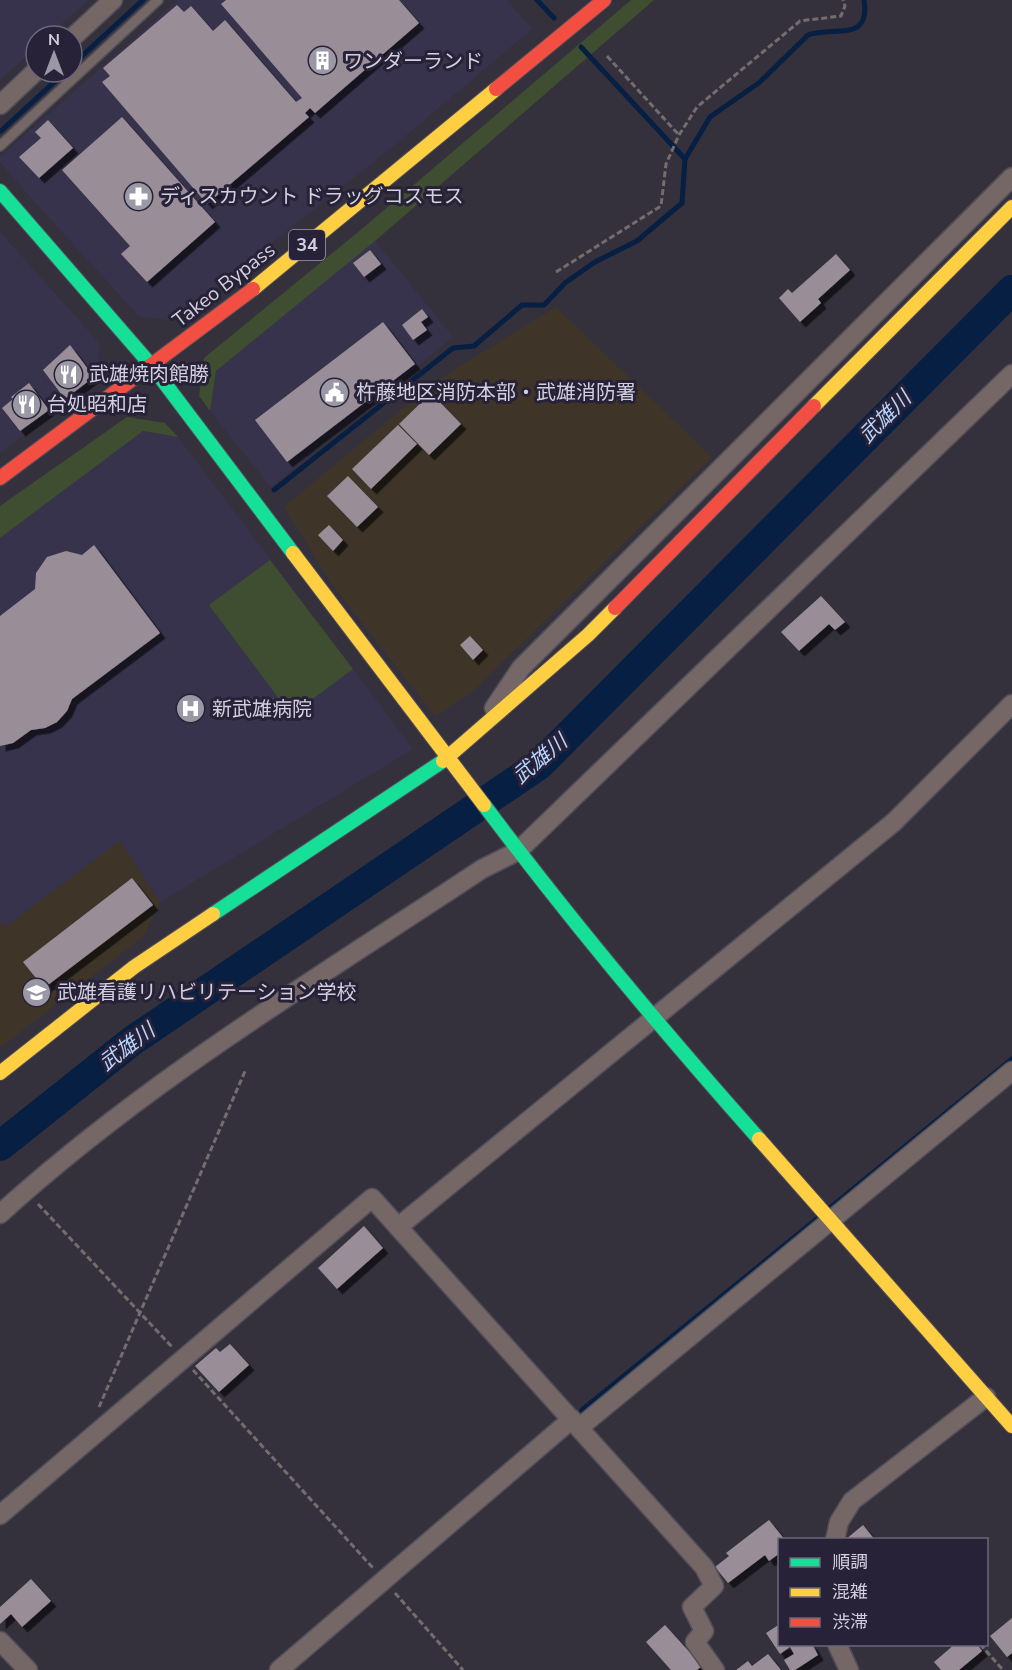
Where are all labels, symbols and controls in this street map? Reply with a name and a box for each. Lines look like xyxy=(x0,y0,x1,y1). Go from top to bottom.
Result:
north arrow xyxy=(24,24,84,84)
text: N xyxy=(48,29,60,51)
building icon: ワンダーランド xyxy=(306,45,338,77)
place label: ワンダーランド xyxy=(343,48,483,75)
pharmacy icon: ディスカウント ドラッグコスモス xyxy=(123,180,155,212)
place label: ディスカウント ドラッグコスモス xyxy=(160,183,464,210)
road number: 34 xyxy=(289,230,325,260)
street label: Takeo Bypass xyxy=(167,236,281,334)
restaurant icon: 武雄焼肉館勝 xyxy=(52,358,84,390)
place label: 武雄焼肉館勝 xyxy=(89,361,209,388)
public building icon: 杵藤地区消防本部・武雄消防署 xyxy=(319,376,351,408)
place label: 杵藤地区消防本部・武雄消防署 xyxy=(356,379,636,406)
water label: 武雄川 xyxy=(853,383,919,449)
restaurant icon: 台処昭和店 xyxy=(10,388,42,420)
place label: 台処昭和店 xyxy=(47,391,147,418)
hospital icon: 新武雄病院 xyxy=(175,693,207,725)
place label: 新武雄病院 xyxy=(212,696,312,723)
water label: 武雄川 xyxy=(507,727,575,790)
school or university icon: 武雄看護リハビリテーション学校 xyxy=(20,976,52,1008)
place label: 武雄看護リハビリテーション学校 xyxy=(57,979,357,1006)
water label: 武雄川 xyxy=(93,1016,162,1077)
legend xyxy=(778,1538,988,1646)
text: 順調 xyxy=(832,1550,868,1574)
text: 混雑 xyxy=(832,1580,868,1604)
text: 渋滞 xyxy=(832,1610,868,1634)

